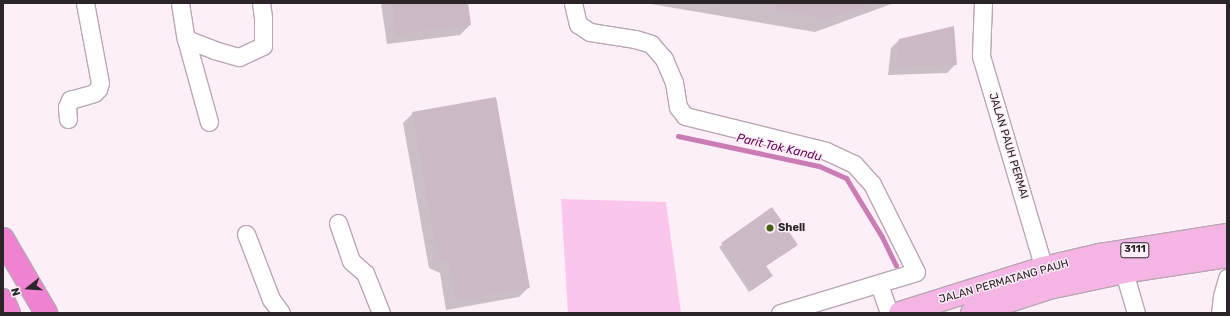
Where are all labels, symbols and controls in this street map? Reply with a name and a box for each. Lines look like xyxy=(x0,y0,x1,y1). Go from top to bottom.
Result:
street label: JALAN PAUH PERMAI xyxy=(986,91,1030,201)
water label: Parit Tok Kandu xyxy=(735,131,823,165)
place label: Shell xyxy=(778,221,805,235)
marker: Shell xyxy=(765,223,775,233)
road number: 3111 xyxy=(1120,242,1150,258)
street label: JALAN PERMATANG PAUH xyxy=(938,257,1070,307)
north arrow xyxy=(8,268,48,308)
text: N xyxy=(9,286,23,297)

